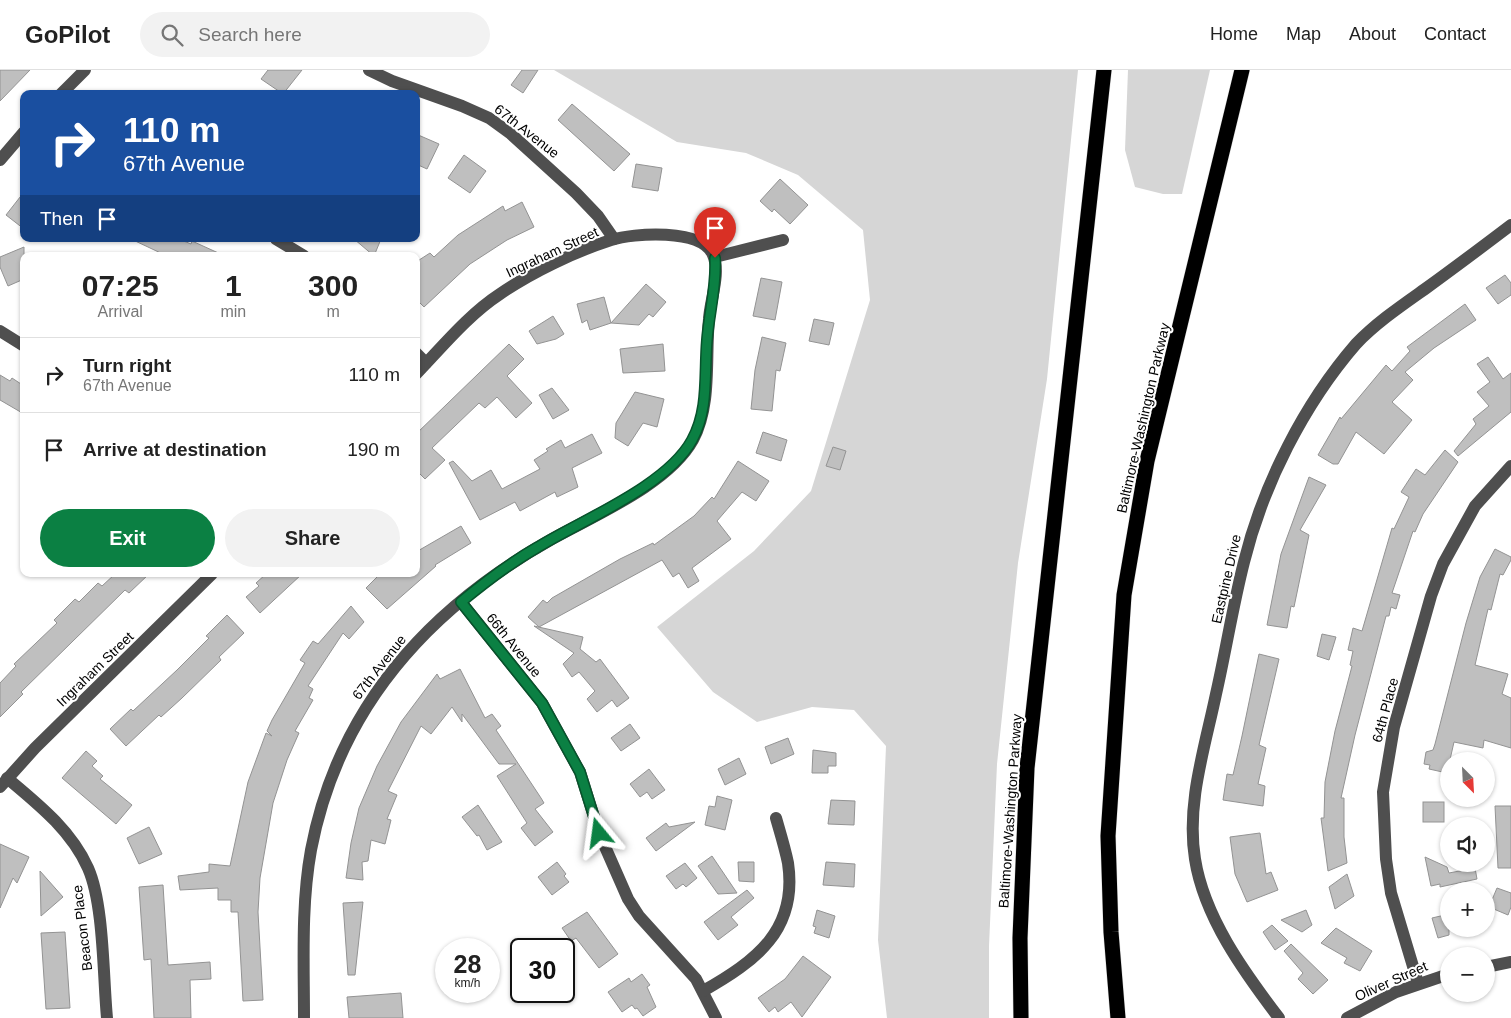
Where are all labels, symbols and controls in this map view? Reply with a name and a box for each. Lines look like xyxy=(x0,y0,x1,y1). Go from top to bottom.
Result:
search box xyxy=(140,12,490,57)
text: GoPilot xyxy=(25,21,110,48)
icon: search xyxy=(158,21,186,49)
text: Search here xyxy=(198,24,302,45)
text: Home xyxy=(1210,24,1258,44)
text: Map xyxy=(1286,24,1321,44)
text: About xyxy=(1349,24,1396,44)
text: Contact xyxy=(1424,24,1486,44)
street label: 67th Avenue xyxy=(491,101,563,161)
icon: right xyxy=(40,110,105,175)
text: 110 m xyxy=(123,110,220,149)
text: 67th Avenue xyxy=(123,151,245,176)
icon: arrive xyxy=(93,205,121,233)
pin xyxy=(694,207,736,258)
text: Then xyxy=(40,208,83,229)
icon: arrive xyxy=(701,214,729,242)
street label: Ingraham Street xyxy=(503,223,601,280)
text: 07:25 xyxy=(82,269,159,302)
text: 1 xyxy=(225,269,242,302)
text: 300 xyxy=(308,269,358,302)
text: Arrival xyxy=(98,303,143,320)
text: min xyxy=(220,303,246,320)
text: m xyxy=(326,303,340,320)
street label: Baltimore-Washington Parkway xyxy=(1113,321,1173,515)
text: Turn right xyxy=(83,355,171,376)
icon: right xyxy=(40,361,68,389)
text: 110 m xyxy=(349,364,400,385)
text: 67th Avenue xyxy=(83,377,172,394)
icon: arrive xyxy=(40,436,68,464)
text: Arrive at destination xyxy=(83,439,267,460)
text: 190 m xyxy=(347,439,400,460)
button: Exit xyxy=(40,509,215,567)
button: Share xyxy=(225,509,400,567)
street label: Eastpine Drive xyxy=(1208,533,1244,625)
street label: 66th Avenue xyxy=(483,610,545,680)
street label: Ingraham Street xyxy=(53,628,137,710)
street label: 67th Avenue xyxy=(349,631,409,703)
street label: 64th Place xyxy=(1369,676,1401,744)
street label: Baltimore-Washington Parkway xyxy=(995,713,1025,909)
north arrow xyxy=(1440,752,1495,808)
map controls xyxy=(1440,752,1495,1002)
position arrow xyxy=(572,806,624,858)
button: sound xyxy=(1440,817,1495,872)
button: + xyxy=(1440,882,1495,937)
street label: Beacon Place xyxy=(69,884,95,972)
speed limit sign: 30 xyxy=(510,938,575,1003)
button: − xyxy=(1440,947,1495,1002)
text: 28 xyxy=(454,950,481,978)
street label: Oliver Street xyxy=(1352,958,1430,1004)
text: km/h xyxy=(454,976,481,990)

